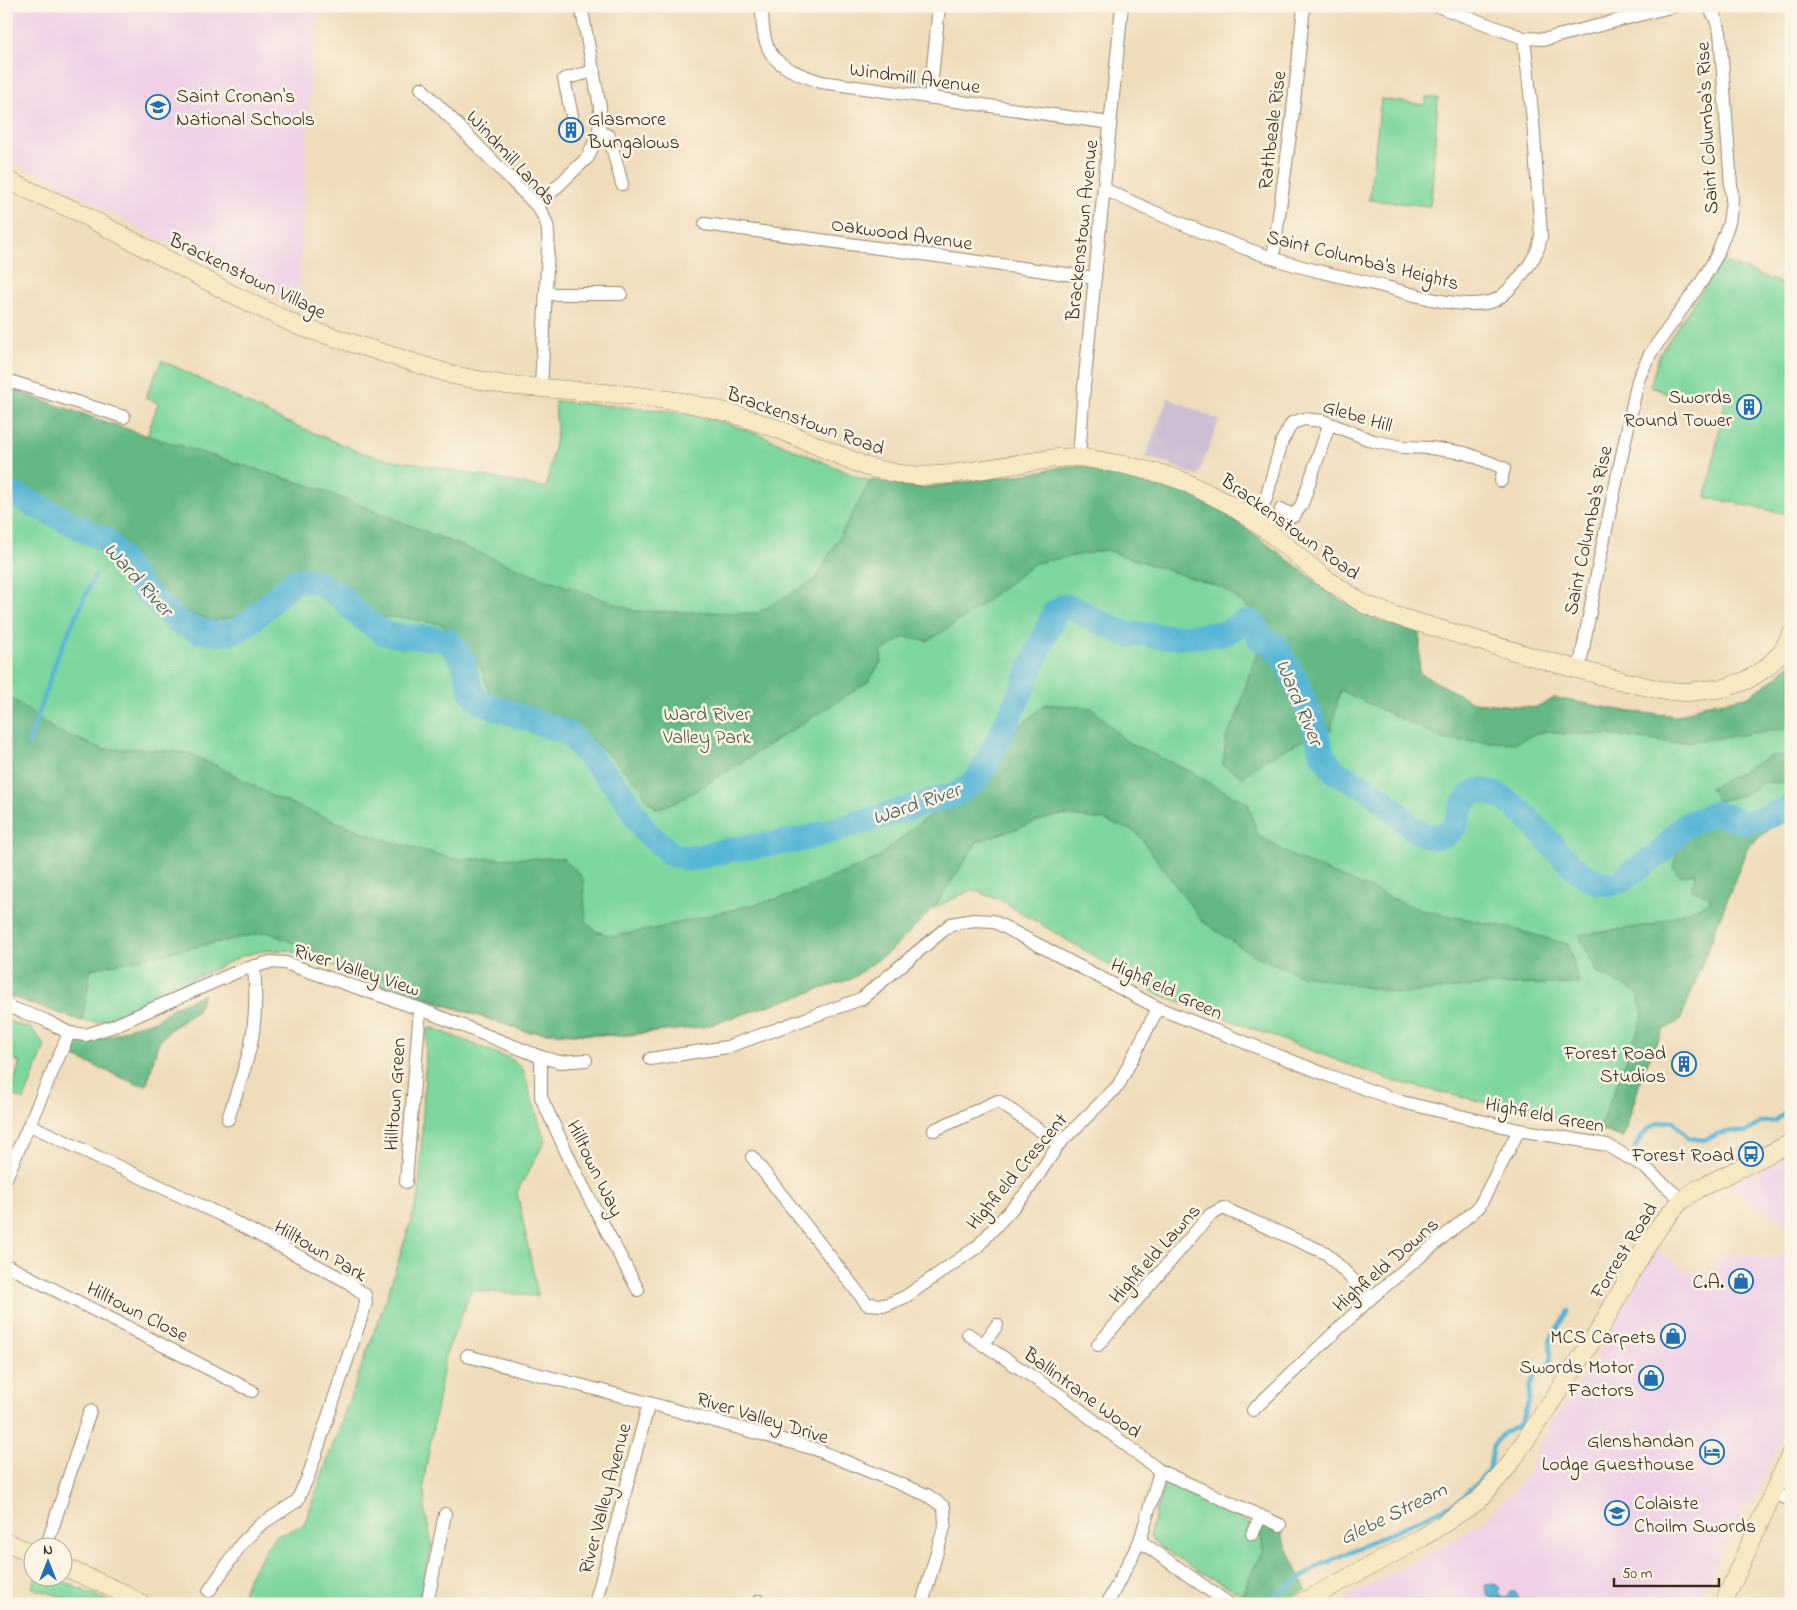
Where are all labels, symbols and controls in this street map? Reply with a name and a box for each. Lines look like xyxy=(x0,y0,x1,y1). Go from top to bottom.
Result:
street label: Saint Columba's Rise xyxy=(1690,41,1727,215)
street label: Windmill Avenue xyxy=(847,56,982,103)
street label: Rathbeale Rise xyxy=(1252,69,1295,191)
place label: Saint Cronan's National Schools xyxy=(176,83,315,135)
school or university icon: Saint Cronan's National Schools xyxy=(145,94,171,120)
street label: Windmill Lands xyxy=(458,104,562,213)
place label: Glasmore Bungalows xyxy=(587,106,680,159)
building icon: Glasmore Bungalows xyxy=(558,117,584,143)
street label: Brackenstown Avenue xyxy=(1059,138,1107,323)
street label: Oakwood Avenue xyxy=(829,211,974,260)
street label: Saint Columba's Heights xyxy=(1263,223,1462,300)
street label: Brackenstown Village xyxy=(162,226,330,329)
street label: Brackenstown Road xyxy=(721,380,888,464)
place label: Swords Round Tower xyxy=(1624,384,1733,436)
street label: Glebe Hill xyxy=(1319,393,1396,442)
building icon: Swords Round Tower xyxy=(1736,394,1762,420)
street label: Saint Columba's Rise xyxy=(1557,443,1622,618)
street label: Brackenstown Road xyxy=(1213,467,1365,588)
water label: Ward River xyxy=(96,536,181,626)
water label: Ward River xyxy=(1267,655,1331,753)
park label: Ward River Valley Park xyxy=(662,701,751,753)
water label: Ward River xyxy=(869,775,967,834)
street label: River Valley View xyxy=(289,937,423,1005)
street label: Highfield Green xyxy=(1105,952,1227,1030)
street label: Hilltown Green xyxy=(378,1036,415,1152)
place label: Forest Road Studios xyxy=(1563,1040,1666,1092)
building icon: Forest Road Studios xyxy=(1671,1051,1697,1077)
street label: Highfield Green xyxy=(1482,1091,1607,1143)
street label: Highfield Crescent xyxy=(960,1107,1077,1238)
street label: Hilltown Way xyxy=(558,1116,630,1222)
bus stop icon: Forest Road xyxy=(1738,1141,1764,1167)
place label: Forest Road xyxy=(1631,1142,1734,1171)
street label: Highfield Lawns xyxy=(1103,1198,1209,1312)
street label: Forrest Road xyxy=(1584,1198,1666,1306)
street label: Highfield Downs xyxy=(1327,1211,1447,1321)
street label: Hilltown Park xyxy=(268,1214,372,1291)
shop icon: C.A. xyxy=(1728,1268,1754,1294)
place label: C.A. xyxy=(1693,1269,1724,1298)
street label: Hilltown Close xyxy=(81,1275,193,1351)
shop icon: MCS Carpets xyxy=(1660,1323,1686,1349)
place label: MCS Carpets xyxy=(1550,1324,1656,1353)
street label: Ballintrane Wood xyxy=(1016,1341,1146,1447)
place label: Swords Motor Factors xyxy=(1519,1354,1635,1406)
shop icon: Swords Motor Factors xyxy=(1638,1365,1664,1391)
street label: River Valley Drive xyxy=(693,1386,832,1453)
street label: River Valley Avenue xyxy=(572,1420,640,1577)
place label: Glenshandan Lodge Guesthouse xyxy=(1542,1428,1694,1481)
hotel icon: Glenshandan Lodge Guesthouse xyxy=(1699,1439,1725,1465)
water label: Glebe Stream xyxy=(1335,1476,1453,1554)
place label: Colaiste Choilm Swords xyxy=(1634,1490,1756,1542)
school or university icon: Colaiste Choilm Swords xyxy=(1604,1500,1630,1526)
north arrow xyxy=(22,1538,72,1588)
text: N xyxy=(43,1540,53,1561)
scale bar xyxy=(1614,1555,1720,1587)
text: 50 m xyxy=(1622,1563,1653,1585)

